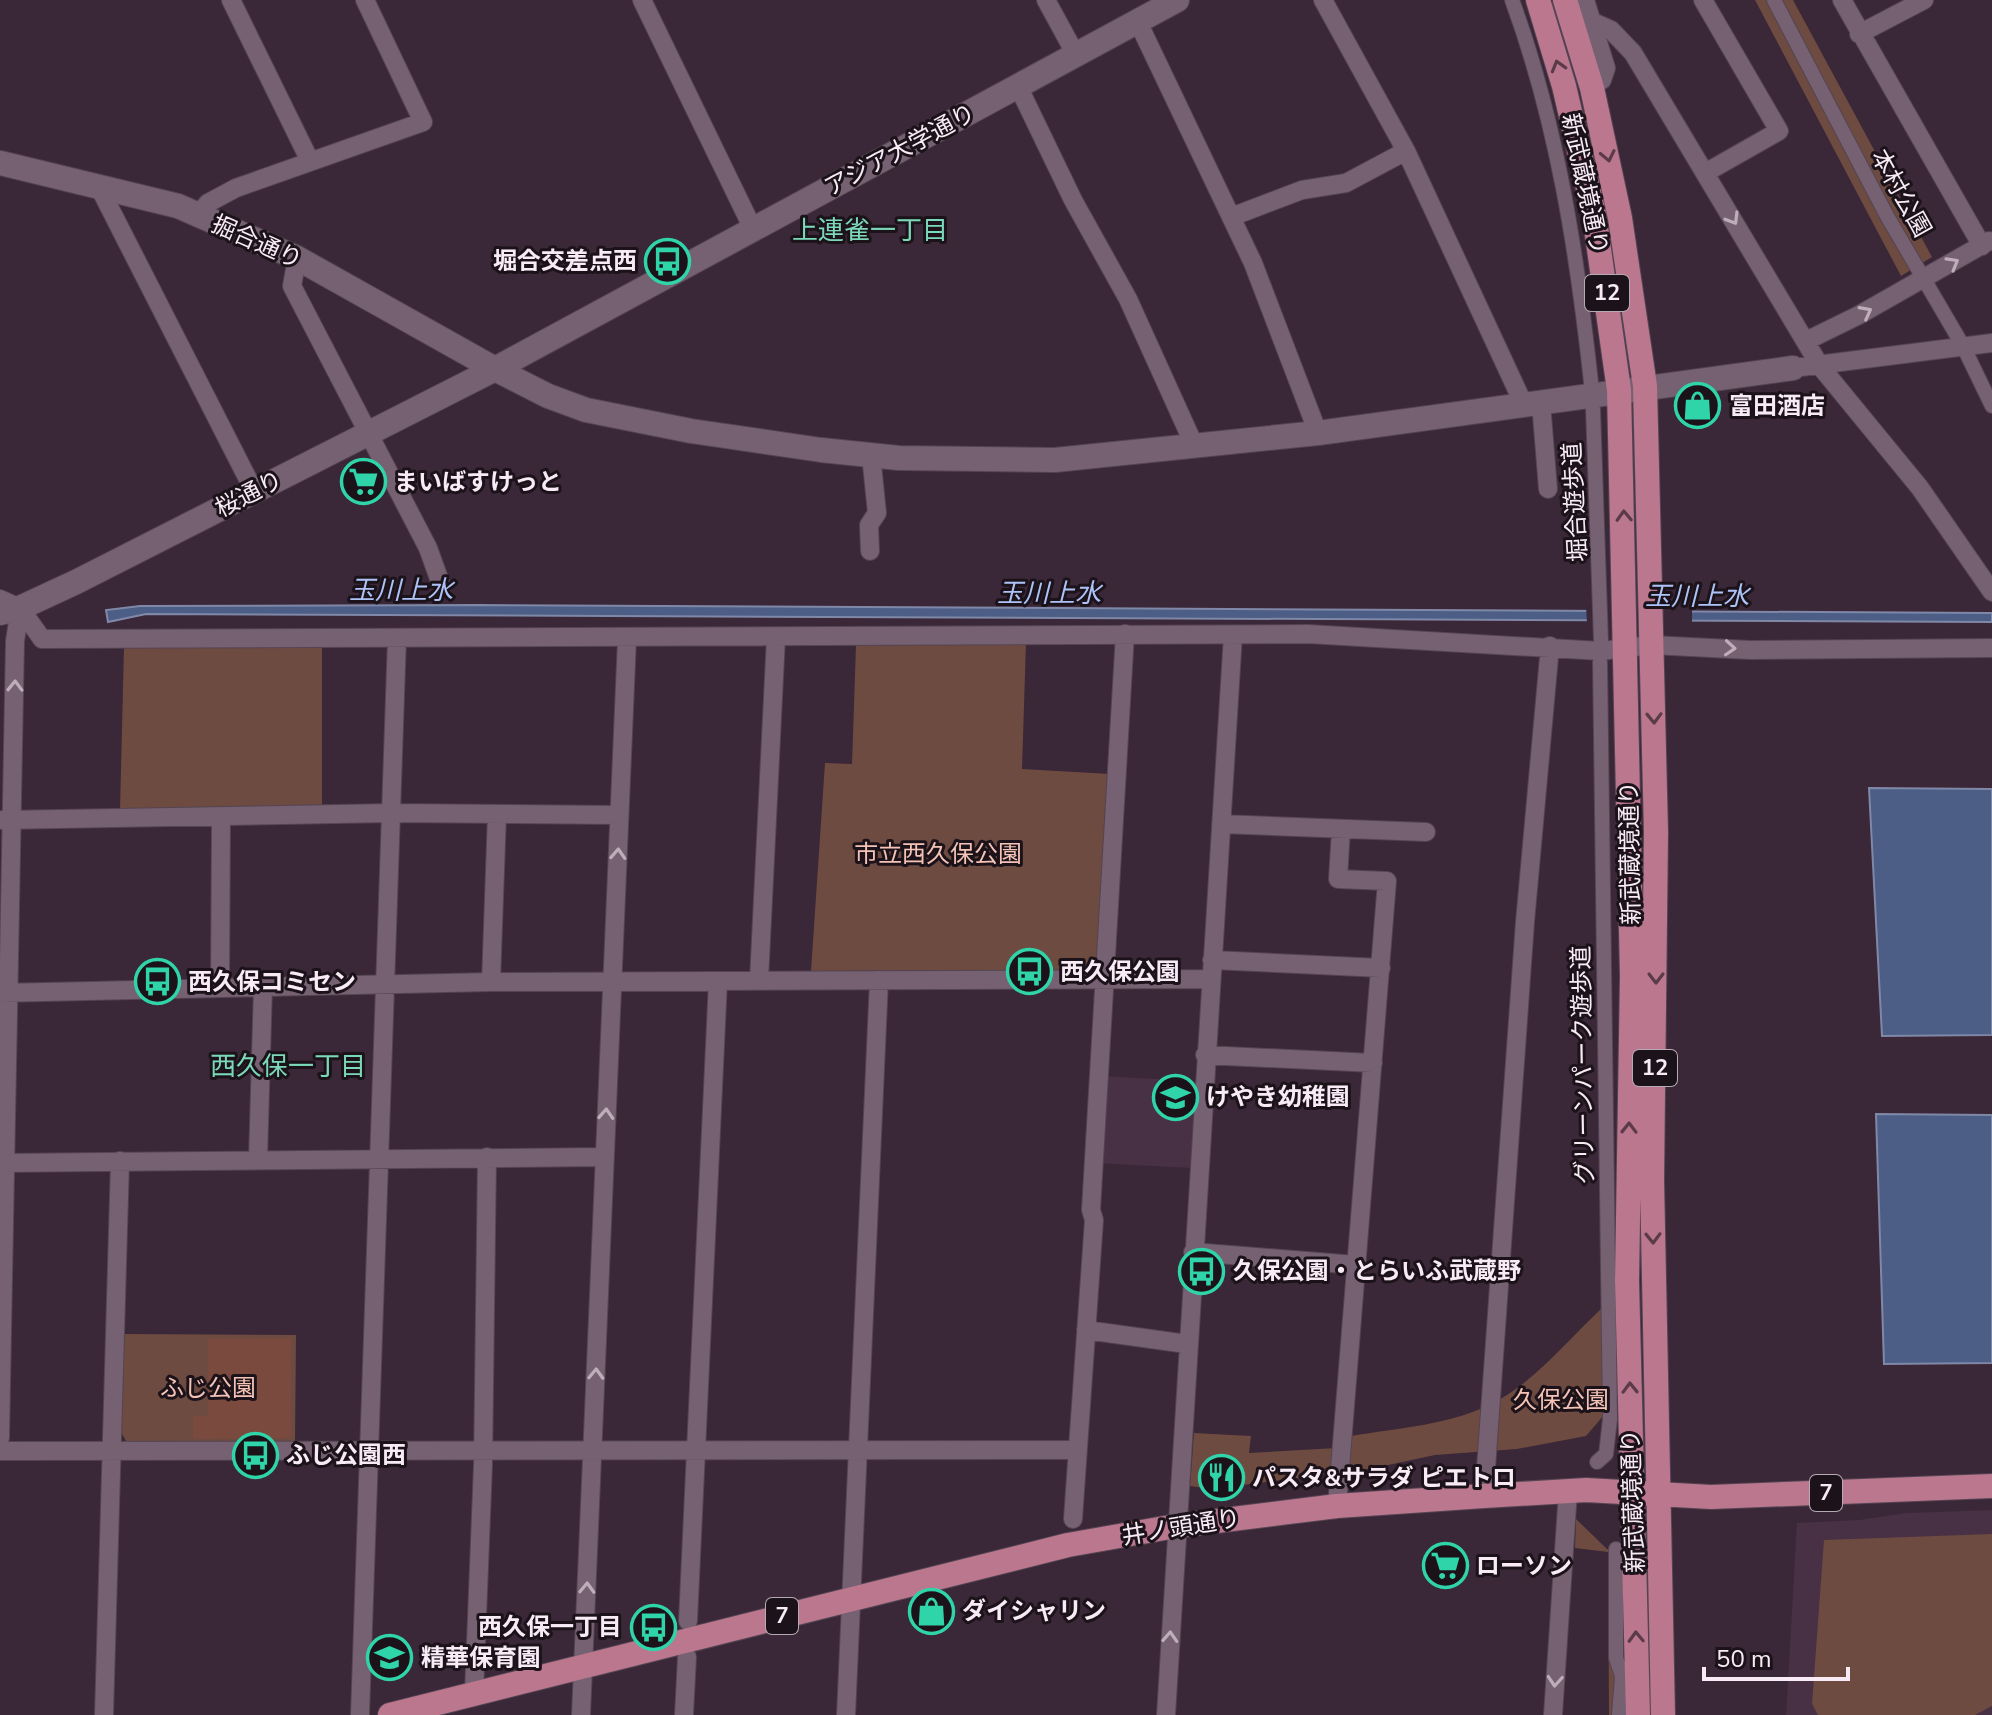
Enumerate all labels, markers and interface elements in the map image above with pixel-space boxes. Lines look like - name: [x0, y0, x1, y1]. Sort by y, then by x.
- one-way arrow: [1551, 60, 1567, 74]
- street label: アジア大学通り: [819, 97, 981, 203]
- street label: 新武蔵境通り: [1554, 110, 1616, 258]
- street label: 本村公園: [1864, 143, 1938, 243]
- one-way arrow: [1599, 149, 1616, 163]
- street label: 掘合通り: [207, 208, 307, 276]
- one-way arrow: [1723, 210, 1739, 225]
- district label: 上連雀一丁目: [792, 213, 948, 248]
- bus stop icon: 堀合交差点西: [644, 237, 692, 285]
- place label: 堀合交差点西: [493, 245, 637, 277]
- one-way arrow: [1944, 257, 1959, 273]
- road number: 12: [1585, 275, 1629, 311]
- one-way arrow: [1857, 306, 1872, 321]
- shop icon: 富田酒店: [1674, 382, 1722, 430]
- place label: 富田酒店: [1729, 390, 1825, 422]
- street label: 堀合遊歩道: [1556, 441, 1594, 563]
- supermarket icon: まいばすけっと: [339, 458, 387, 506]
- street label: 桜通り: [210, 463, 288, 525]
- place label: まいばすけっと: [394, 466, 562, 498]
- one-way arrow: [1615, 509, 1633, 522]
- water label: 玉川上水: [349, 573, 456, 608]
- water label: 玉川上水: [997, 576, 1104, 611]
- water label: 玉川上水: [1645, 579, 1752, 614]
- one-way arrow: [1724, 639, 1737, 656]
- one-way arrow: [6, 679, 23, 692]
- one-way arrow: [1645, 712, 1662, 725]
- street label: 新武蔵境通り: [1613, 781, 1647, 925]
- park label: 市立西久保公園: [854, 838, 1022, 870]
- one-way arrow: [609, 847, 626, 860]
- street label: グリーンパーク遊歩道: [1565, 945, 1601, 1185]
- bus stop icon: 西久保公園: [1005, 948, 1053, 996]
- place label: 西久保公園: [1060, 956, 1180, 988]
- bus stop icon: 西久保コミセン: [133, 958, 181, 1006]
- place label: 西久保コミセン: [188, 966, 356, 998]
- one-way arrow: [1647, 972, 1665, 985]
- district label: 西久保一丁目: [210, 1049, 366, 1084]
- road number: 12: [1633, 1050, 1677, 1086]
- school or university icon: けやき幼稚園: [1151, 1073, 1199, 1121]
- place label: けやき幼稚園: [1206, 1081, 1350, 1113]
- one-way arrow: [598, 1107, 615, 1120]
- one-way arrow: [1620, 1121, 1638, 1134]
- one-way arrow: [1644, 1232, 1662, 1245]
- bus stop icon: 久保公園・とらいふ武蔵野: [1178, 1247, 1226, 1295]
- place label: 久保公園・とらいふ武蔵野: [1233, 1255, 1521, 1287]
- one-way arrow: [587, 1367, 604, 1380]
- park label: ふじ公園: [160, 1372, 256, 1404]
- one-way arrow: [1621, 1381, 1638, 1394]
- park label: 久保公園: [1513, 1384, 1609, 1416]
- street label: 新武蔵境通り: [1614, 1428, 1652, 1574]
- bus stop icon: ふじ公園西: [231, 1431, 279, 1479]
- place label: ふじ公園西: [286, 1439, 406, 1471]
- restaurant icon: パスタ&サラダ ピエトロ: [1197, 1454, 1245, 1502]
- place label: パスタ&サラダ ピエトロ: [1252, 1462, 1516, 1494]
- road number: 7: [1810, 1475, 1842, 1511]
- street label: 井ノ頭通り: [1119, 1502, 1243, 1552]
- supermarket icon: ローソン: [1421, 1542, 1469, 1590]
- place label: ローソン: [1476, 1550, 1572, 1582]
- one-way arrow: [578, 1581, 595, 1594]
- shop icon: ダイシャリン: [907, 1587, 955, 1635]
- place label: ダイシャリン: [962, 1595, 1106, 1627]
- road number: 7: [766, 1598, 798, 1634]
- bus stop icon: 西久保一丁目: [629, 1603, 677, 1651]
- place label: 西久保一丁目: [478, 1611, 622, 1643]
- one-way arrow: [1161, 1630, 1178, 1643]
- one-way arrow: [1628, 1630, 1645, 1643]
- scale bar: [1704, 1631, 1848, 1681]
- school or university icon: 精華保育園: [366, 1634, 414, 1682]
- place label: 精華保育園: [421, 1642, 541, 1674]
- text: 50 m: [1716, 1643, 1772, 1675]
- one-way arrow: [1547, 1675, 1564, 1688]

